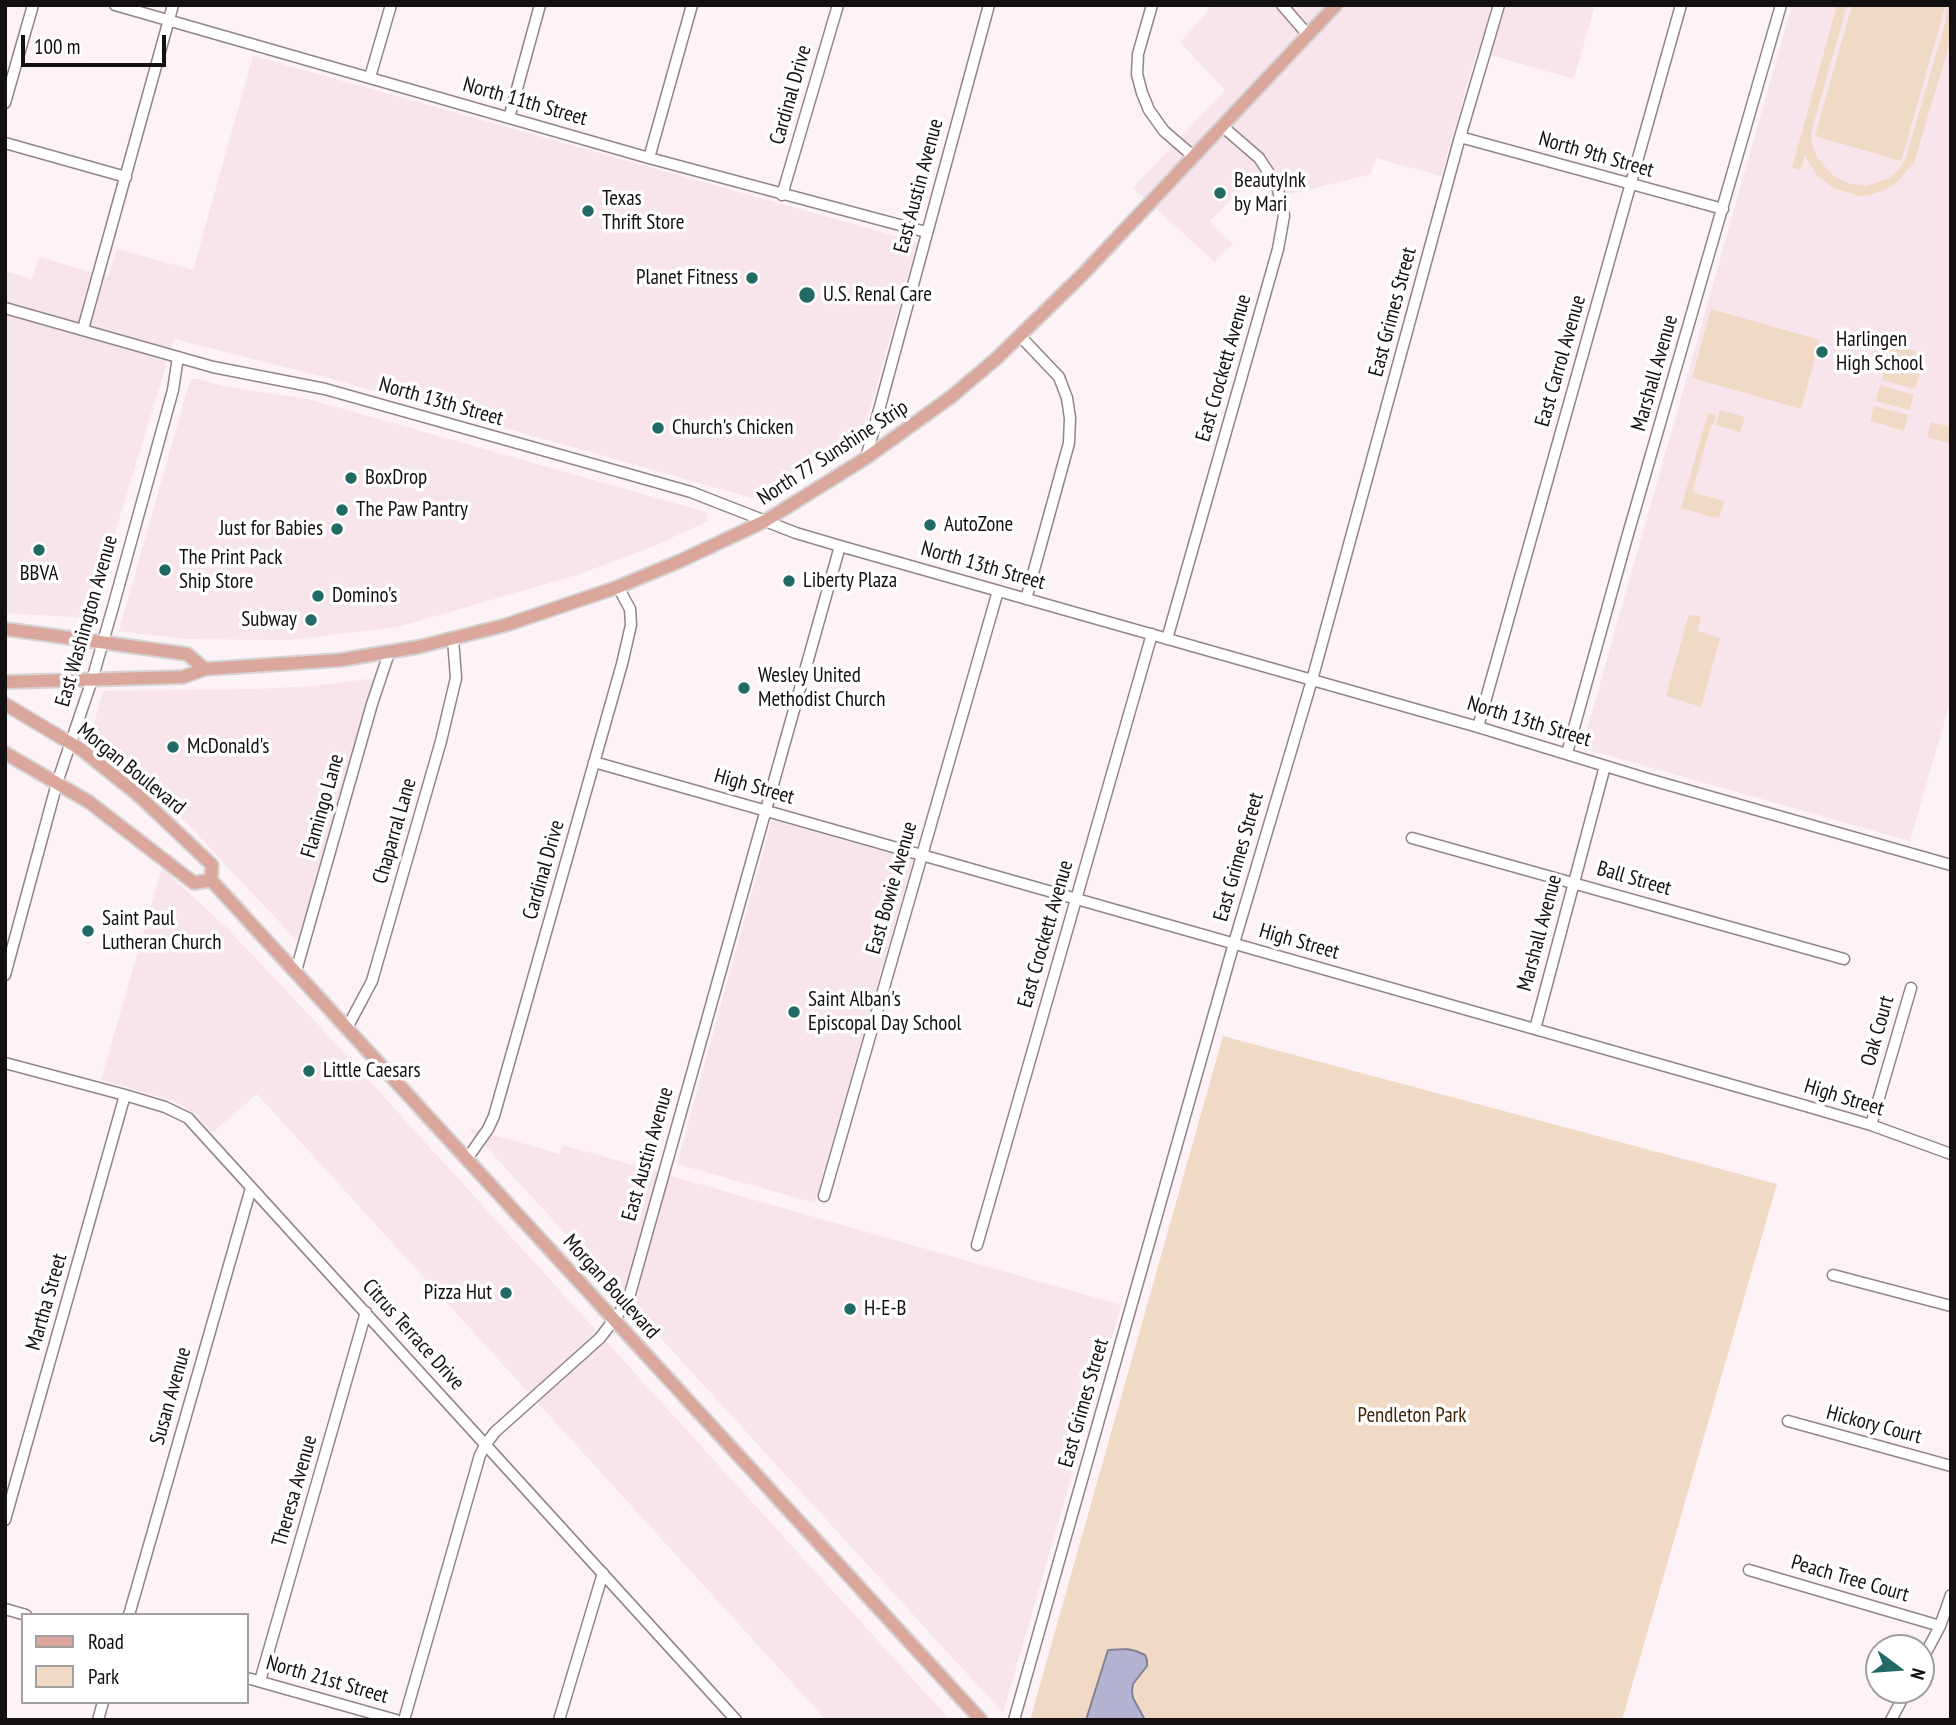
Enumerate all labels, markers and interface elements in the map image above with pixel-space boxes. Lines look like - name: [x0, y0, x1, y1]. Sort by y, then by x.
- scale bar: [24, 21, 170, 65]
- text: 100 m: [34, 33, 80, 60]
- street label: Cardinal Drive: [765, 42, 817, 148]
- street label: North 11th Street: [460, 72, 590, 132]
- street label: East Austin Avenue: [889, 116, 949, 256]
- street label: North 9th Street: [1536, 127, 1656, 183]
- place label: BeautyInk by Mari: [1234, 168, 1306, 218]
- marker: BeautyInk by Mari: [1212, 185, 1228, 201]
- place label: Texas Thrift Store: [602, 186, 684, 236]
- marker: Texas Thrift Store: [580, 203, 596, 219]
- street label: East Grimes Street: [1364, 245, 1422, 379]
- place label: Planet Fitness: [636, 265, 738, 291]
- marker: Planet Fitness: [744, 270, 760, 286]
- place label: U.S. Renal Care: [823, 282, 932, 308]
- marker: U.S. Renal Care: [797, 285, 817, 305]
- street label: East Crockett Avenue: [1191, 291, 1257, 445]
- street label: East Carrol Avenue: [1530, 292, 1592, 430]
- street label: Marshall Avenue: [1626, 312, 1684, 434]
- place label: Harlingen High School: [1836, 327, 1923, 377]
- marker: Harlingen High School: [1814, 344, 1830, 360]
- street label: North 13th Street: [376, 372, 506, 432]
- street label: North 77 Sunshine Strip: [753, 395, 913, 511]
- place label: Church's Chicken: [672, 415, 793, 441]
- marker: Church's Chicken: [650, 420, 666, 436]
- place label: BoxDrop: [365, 465, 427, 491]
- marker: BoxDrop: [343, 470, 359, 486]
- place label: The Paw Pantry: [356, 497, 468, 523]
- marker: The Paw Pantry: [334, 502, 350, 518]
- place label: AutoZone: [944, 512, 1013, 538]
- place label: Just for Babies: [219, 516, 323, 542]
- marker: AutoZone: [922, 517, 938, 533]
- marker: Just for Babies: [329, 521, 345, 537]
- street label: East Washington Avenue: [50, 532, 124, 710]
- street label: North 13th Street: [918, 536, 1048, 596]
- marker: BBVA: [31, 542, 47, 558]
- place label: The Print Pack Ship Store: [179, 545, 282, 595]
- place label: BBVA: [20, 561, 58, 587]
- marker: The Print Pack Ship Store: [157, 562, 173, 578]
- place label: Liberty Plaza: [803, 568, 897, 594]
- marker: Liberty Plaza: [781, 573, 797, 589]
- place label: Domino's: [332, 583, 397, 609]
- marker: Domino's: [310, 588, 326, 604]
- place label: Subway: [241, 607, 297, 633]
- marker: Subway: [303, 612, 319, 628]
- place label: Wesley United Methodist Church: [758, 663, 886, 713]
- marker: Wesley United Methodist Church: [736, 680, 752, 696]
- street label: North 13th Street: [1464, 691, 1594, 753]
- street label: Morgan Boulevard: [72, 718, 190, 820]
- place label: McDonald's: [187, 734, 269, 760]
- marker: McDonald's: [165, 739, 181, 755]
- street label: Flamingo Lane: [296, 751, 350, 861]
- street label: High Street: [711, 764, 797, 810]
- street label: Chaparral Lane: [368, 775, 422, 887]
- street label: East Grimes Street: [1209, 790, 1269, 924]
- street label: Cardinal Drive: [518, 817, 570, 923]
- street label: East Bowie Avenue: [861, 819, 923, 957]
- street label: Ball Street: [1594, 856, 1674, 902]
- street label: East Crockett Avenue: [1013, 857, 1079, 1011]
- street label: Marshall Avenue: [1512, 872, 1568, 994]
- place label: Saint Paul Lutheran Church: [102, 906, 221, 956]
- street label: High Street: [1256, 919, 1342, 965]
- marker: Saint Paul Lutheran Church: [80, 923, 96, 939]
- place label: Saint Alban's Episcopal Day School: [808, 987, 961, 1037]
- street label: Oak Court: [1856, 993, 1900, 1069]
- marker: Saint Alban's Episcopal Day School: [786, 1004, 802, 1020]
- place label: Little Caesars: [323, 1058, 421, 1084]
- marker: Little Caesars: [301, 1063, 317, 1079]
- street label: High Street: [1801, 1074, 1887, 1122]
- street label: East Austin Avenue: [617, 1084, 679, 1224]
- street label: Morgan Boulevard: [557, 1230, 665, 1344]
- street label: Martha Street: [21, 1251, 73, 1353]
- street label: Citrus Terrace Drive: [357, 1274, 469, 1396]
- place label: Pizza Hut: [424, 1280, 492, 1306]
- marker: Pizza Hut: [498, 1285, 514, 1301]
- place label: H-E-B: [864, 1296, 906, 1322]
- marker: H-E-B: [842, 1301, 858, 1317]
- street label: East Grimes Street: [1054, 1336, 1114, 1470]
- street label: Susan Avenue: [145, 1344, 197, 1448]
- street label: Hickory Court: [1824, 1400, 1924, 1450]
- park label: Pendleton Park: [1358, 1403, 1466, 1429]
- street label: Theresa Avenue: [267, 1432, 323, 1550]
- street label: Peach Tree Court: [1788, 1550, 1912, 1608]
- legend: [21, 1613, 248, 1704]
- text: Road: [88, 1628, 124, 1655]
- north arrow: [1865, 1634, 1935, 1704]
- street label: North 21st Street: [263, 1651, 391, 1709]
- text: Park: [88, 1663, 119, 1690]
- text: N: [1905, 1666, 1931, 1682]

